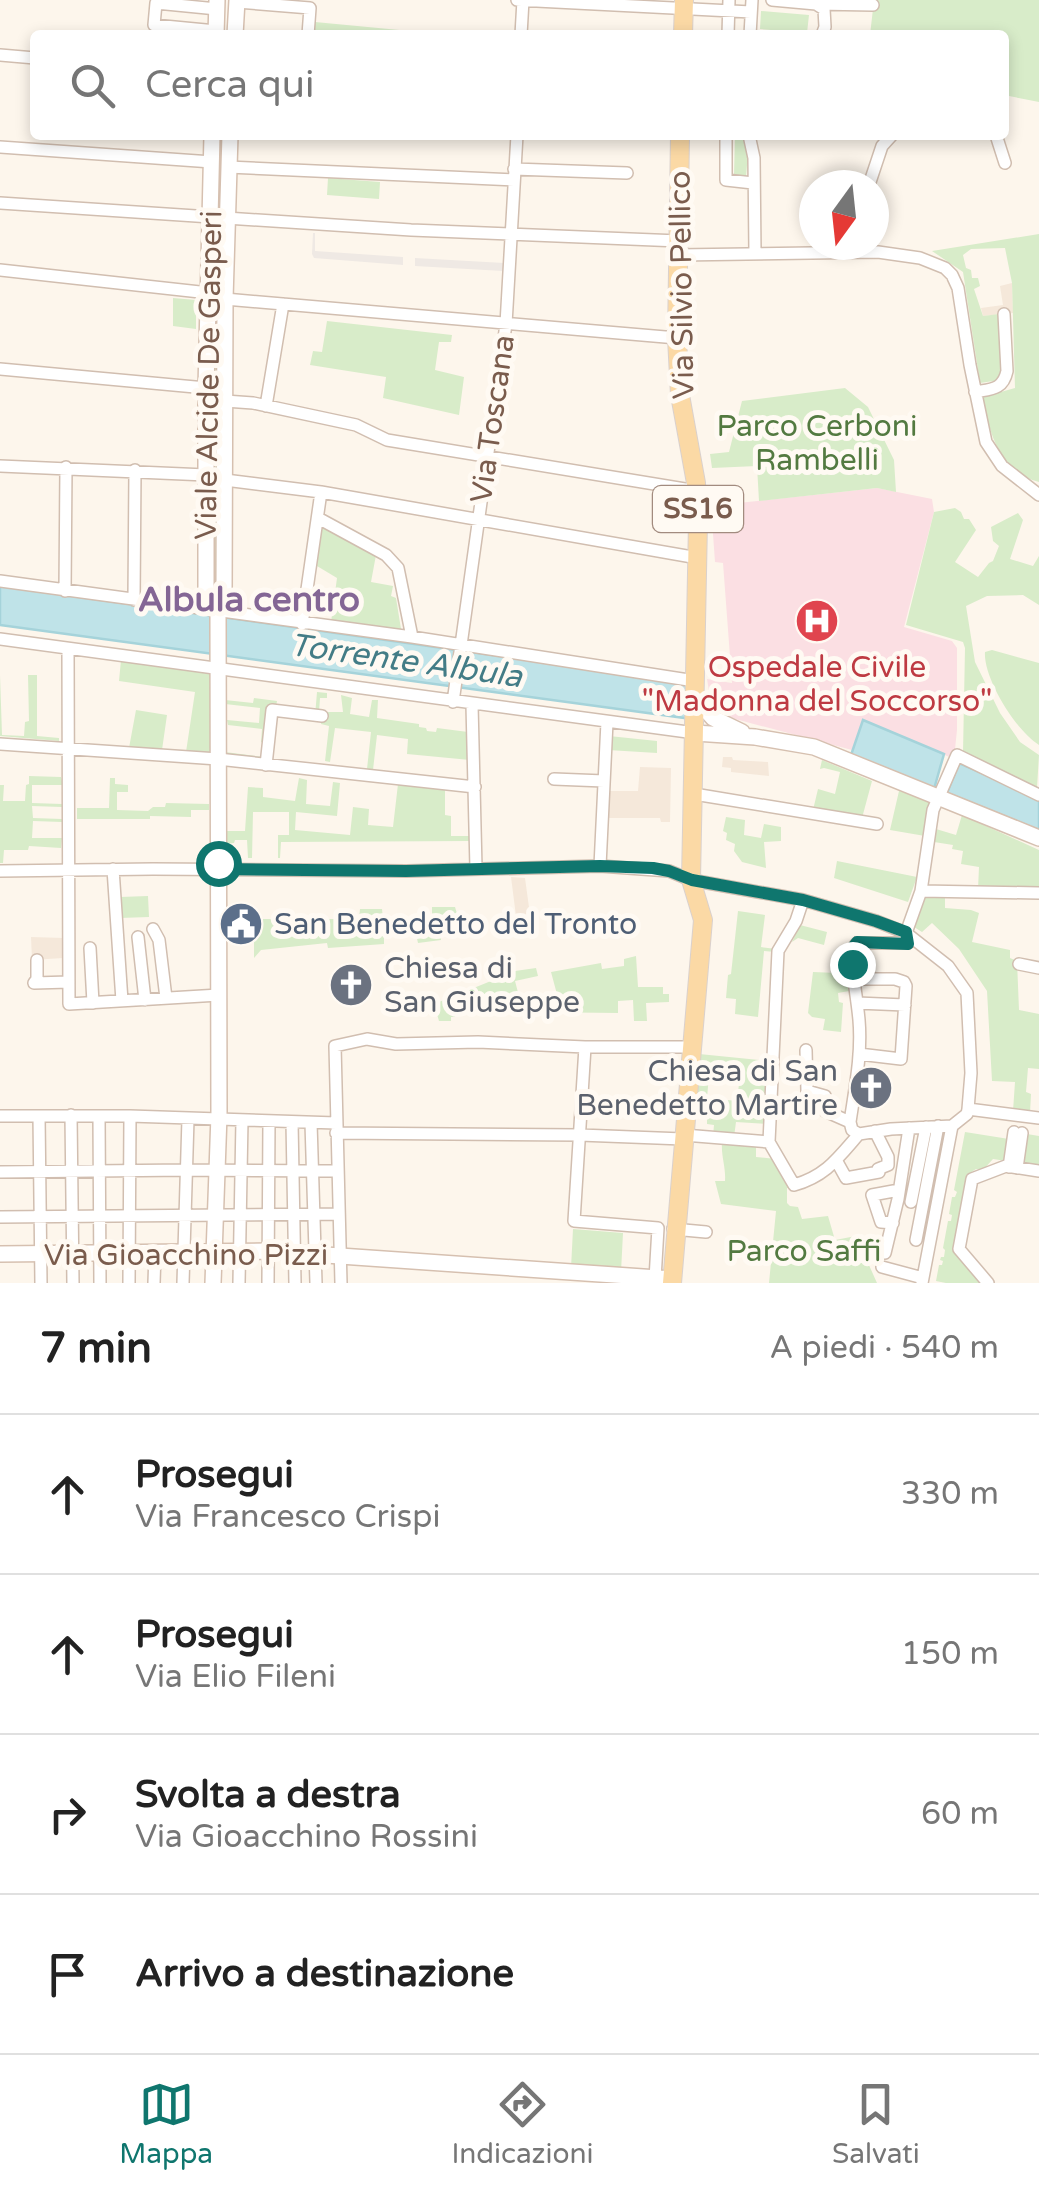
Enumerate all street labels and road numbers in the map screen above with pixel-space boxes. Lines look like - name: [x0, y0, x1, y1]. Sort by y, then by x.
- street label: Via Silvio Pellico: [662, 170, 702, 400]
- street label: Viale Alcide De Gasperi: [188, 210, 230, 540]
- street label: Via Toscana: [463, 332, 523, 506]
- road number: SS16: [653, 486, 743, 532]
- street label: Via Gioacchino Pizzi: [44, 1237, 328, 1274]

